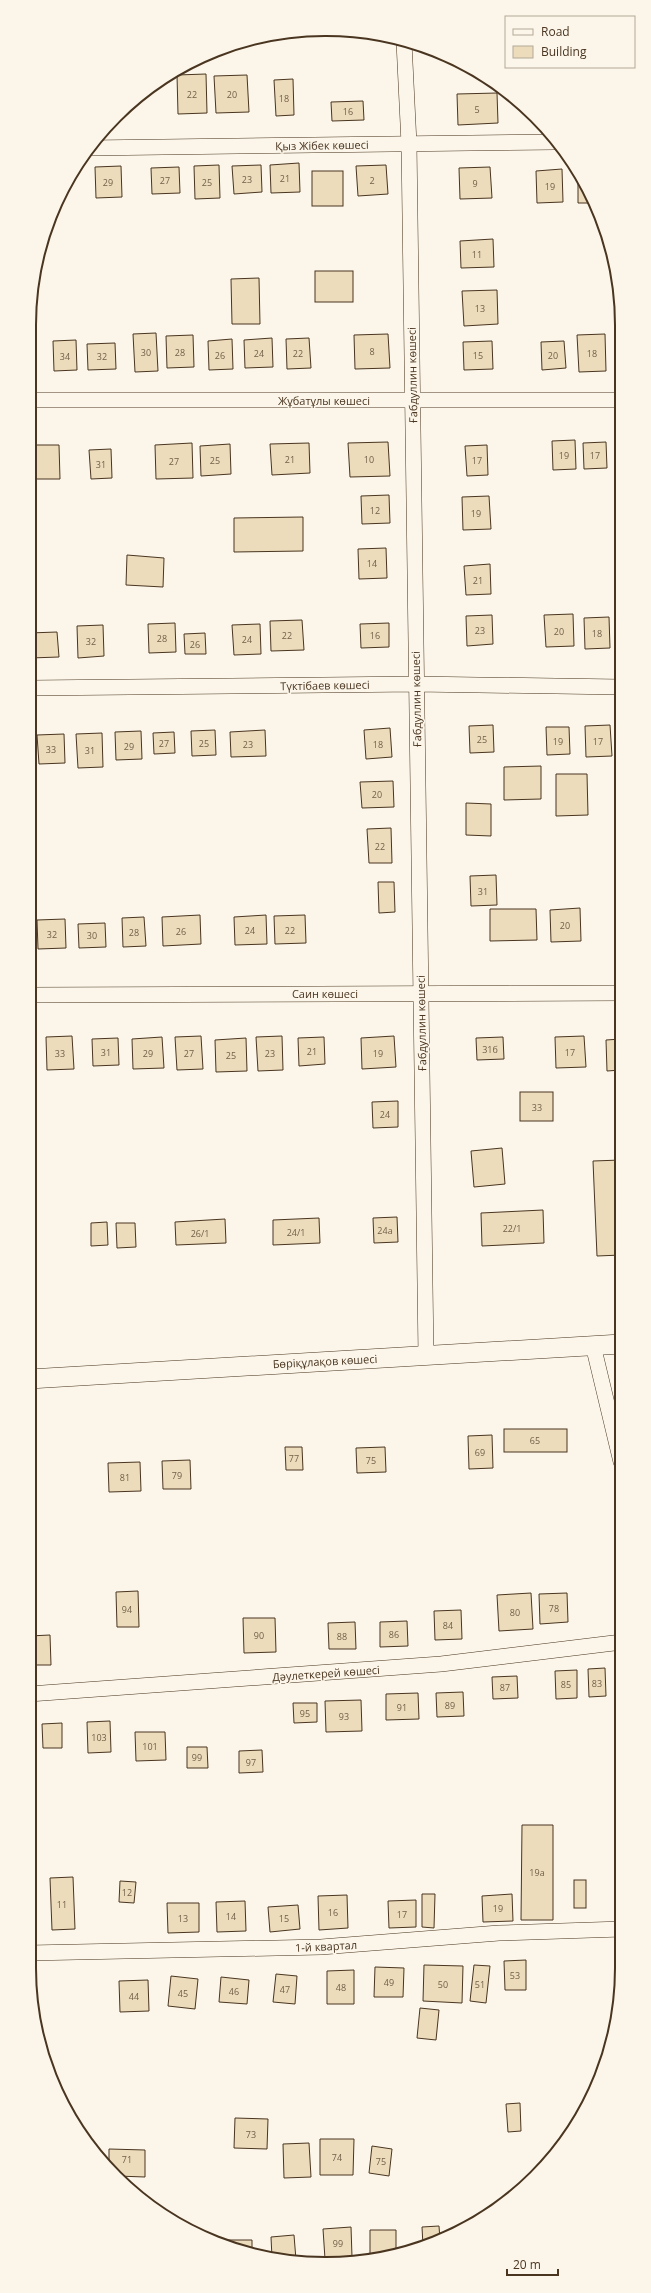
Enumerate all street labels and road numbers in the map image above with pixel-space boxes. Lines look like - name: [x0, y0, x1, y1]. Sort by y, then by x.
- street label: Қыз Жібек көшесі: [275, 137, 369, 153]
- street label: Ғабдуллин көшесі: [404, 327, 420, 423]
- street label: Жұбатұлы көшесі: [278, 393, 370, 408]
- street label: Ғабдуллин көшесі: [408, 651, 424, 747]
- street label: Түктібаев көшесі: [280, 677, 370, 693]
- street label: Ғабдуллин көшесі: [413, 975, 429, 1071]
- street label: Саин көшесі: [292, 986, 358, 1001]
- street label: Бөріқұлақов көшесі: [272, 1351, 378, 1371]
- street label: Дәулеткерей көшесі: [272, 1662, 380, 1684]
- street label: 1-й квартал: [295, 1937, 357, 1955]

